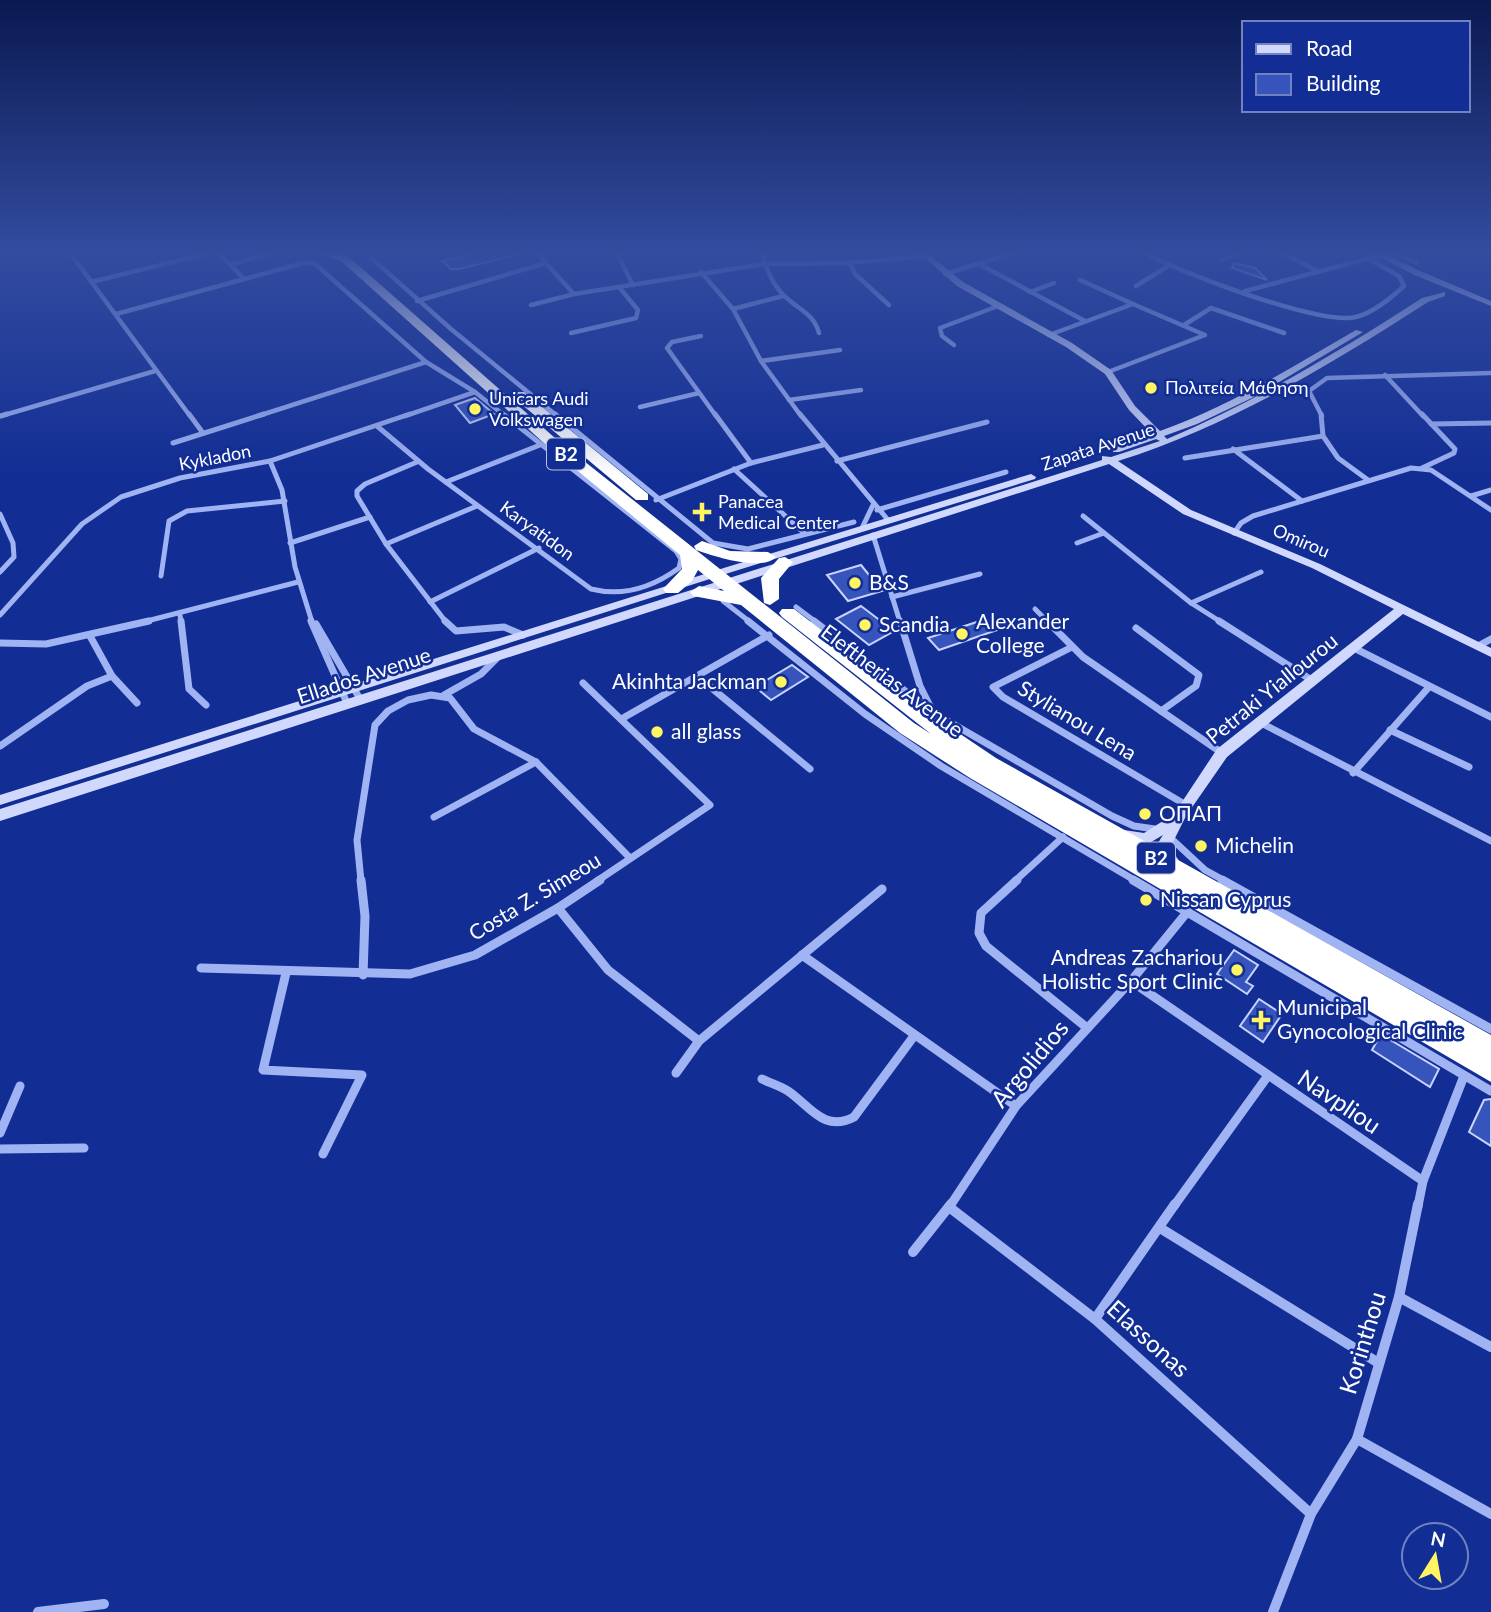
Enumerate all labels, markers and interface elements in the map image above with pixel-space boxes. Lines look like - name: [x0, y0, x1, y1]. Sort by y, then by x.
- legend: [1242, 21, 1470, 112]
- text: Road: [1306, 35, 1353, 60]
- text: Building: [1306, 70, 1381, 95]
- place label: Πολιτεία Μάθηση: [1165, 376, 1308, 398]
- marker: Πολιτεία Μάθηση: [1143, 380, 1159, 396]
- place label: Unicars Audi Volkswagen: [489, 387, 589, 430]
- marker: Unicars Audi Volkswagen: [467, 401, 483, 417]
- street label: Zapata Avenue: [1038, 417, 1157, 475]
- road number: B2: [547, 438, 585, 470]
- street label: Kykladon: [177, 439, 253, 475]
- place label: Panacea Medical Center: [718, 490, 839, 533]
- street label: Karyatidon: [496, 496, 579, 565]
- marker: Panacea Medical Center: [692, 502, 712, 522]
- street label: Omirou: [1270, 518, 1333, 562]
- place label: B&S: [869, 569, 909, 594]
- marker: B&S: [847, 575, 863, 591]
- place label: Alexander College: [976, 608, 1070, 657]
- place label: Scandia: [879, 611, 950, 636]
- marker: Scandia: [857, 617, 873, 633]
- street label: Eleftherias Avenue: [817, 618, 969, 741]
- marker: Alexander College: [954, 626, 970, 642]
- street label: Petraki Yiallourou: [1200, 627, 1342, 748]
- street label: Ellados Avenue: [293, 641, 434, 708]
- place label: Αkinhta Jackman: [612, 668, 767, 693]
- marker: Αkinhta Jackman: [773, 674, 789, 690]
- street label: Stylianou Lena: [1014, 675, 1142, 765]
- place label: all glass: [671, 718, 741, 743]
- marker: all glass: [649, 724, 665, 740]
- place label: ΟΠΑΠ: [1159, 800, 1222, 825]
- marker: ΟΠΑΠ: [1137, 806, 1153, 822]
- place label: Michelin: [1215, 832, 1294, 857]
- marker: Michelin: [1193, 838, 1209, 854]
- road number: B2: [1137, 842, 1175, 874]
- street label: Costa Z. Simeou: [464, 847, 605, 945]
- place label: Nissan Cyprus: [1160, 886, 1291, 911]
- marker: Nissan Cyprus: [1138, 892, 1154, 908]
- place label: Andreas Zachariou Holistic Sport Clinic: [1042, 944, 1223, 993]
- marker: Andreas Zachariou Holistic Sport Clinic: [1229, 962, 1245, 978]
- place label: Municipal Gynocological Clinic: [1277, 994, 1463, 1043]
- marker: Municipal Gynocological Clinic: [1251, 1010, 1271, 1030]
- street label: Argolidios: [984, 1013, 1074, 1113]
- street label: Navpliou: [1293, 1062, 1387, 1139]
- street label: Korinthou: [1332, 1288, 1391, 1397]
- street label: Elassonas: [1102, 1293, 1196, 1383]
- north arrow: [1400, 1521, 1470, 1591]
- text: N: [1429, 1526, 1448, 1552]

